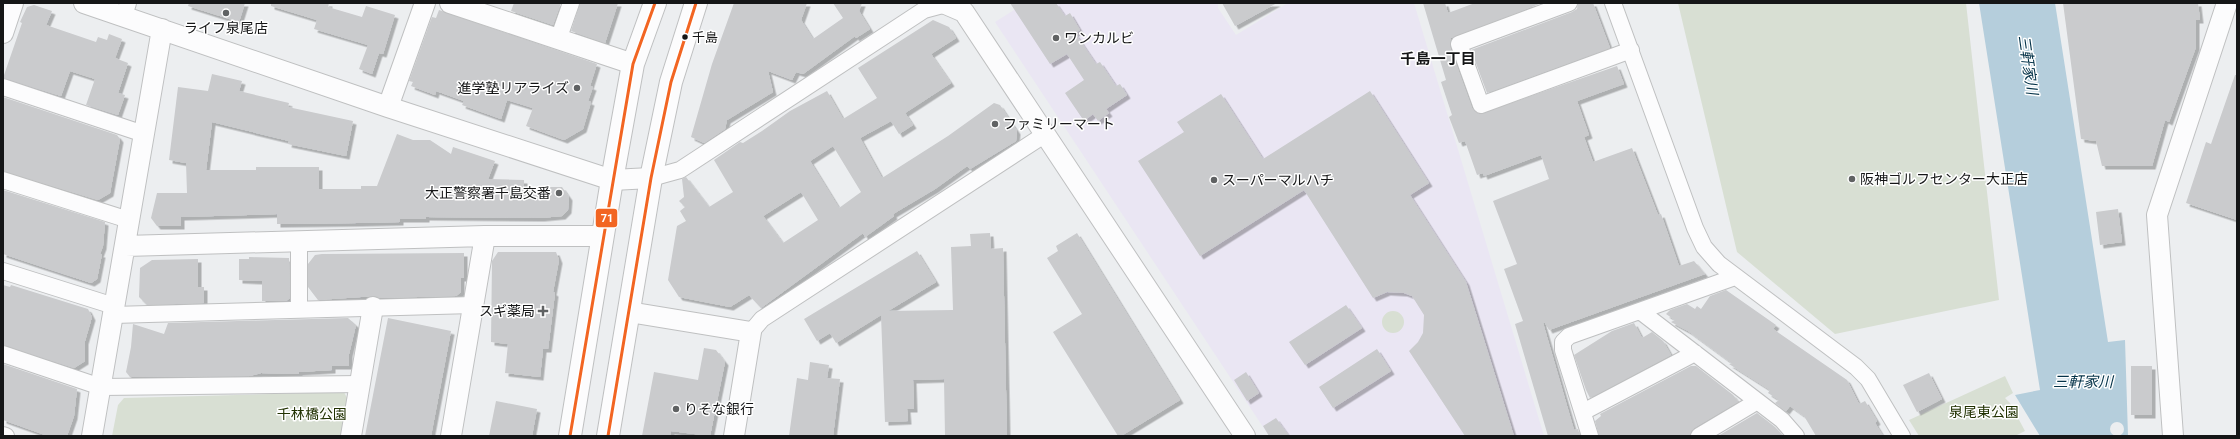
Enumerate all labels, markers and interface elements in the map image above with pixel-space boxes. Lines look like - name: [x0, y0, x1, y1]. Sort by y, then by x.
- marker: ライフ泉尾店: [221, 8, 231, 18]
- place label: ライフ泉尾店: [184, 20, 268, 36]
- place label: 千島: [692, 30, 718, 45]
- place label: ワンカルビ: [1064, 30, 1134, 46]
- marker: 千島: [680, 32, 690, 42]
- marker: ワンカルビ: [1051, 33, 1061, 43]
- water label: 三軒家川: [2015, 34, 2041, 98]
- district label: 千島一丁目: [1400, 50, 1476, 68]
- place label: 進学塾リアライズ: [457, 80, 569, 96]
- marker: 進学塾リアライズ: [572, 83, 582, 93]
- place label: ファミリーマート: [1003, 116, 1115, 132]
- marker: ファミリーマート: [990, 119, 1000, 129]
- place label: 阪神ゴルフセンター大正店: [1860, 171, 2028, 187]
- place label: スーパーマルハチ: [1222, 172, 1334, 188]
- marker: 阪神ゴルフセンター大正店: [1847, 174, 1857, 184]
- marker: スーパーマルハチ: [1209, 175, 1219, 185]
- place label: 大正警察署千島交番: [425, 185, 551, 201]
- marker: 大正警察署千島交番: [554, 188, 564, 198]
- line badge: 71: [595, 208, 618, 228]
- text: 71: [601, 212, 613, 225]
- place label: スギ薬局: [479, 303, 535, 319]
- marker: スギ薬局: [538, 306, 548, 316]
- water label: 三軒家川: [2053, 373, 2115, 391]
- place label: りそな銀行: [684, 401, 754, 417]
- marker: りそな銀行: [671, 404, 681, 414]
- park label: 泉尾東公園: [1949, 404, 2019, 420]
- park label: 千林橋公園: [277, 406, 347, 422]

